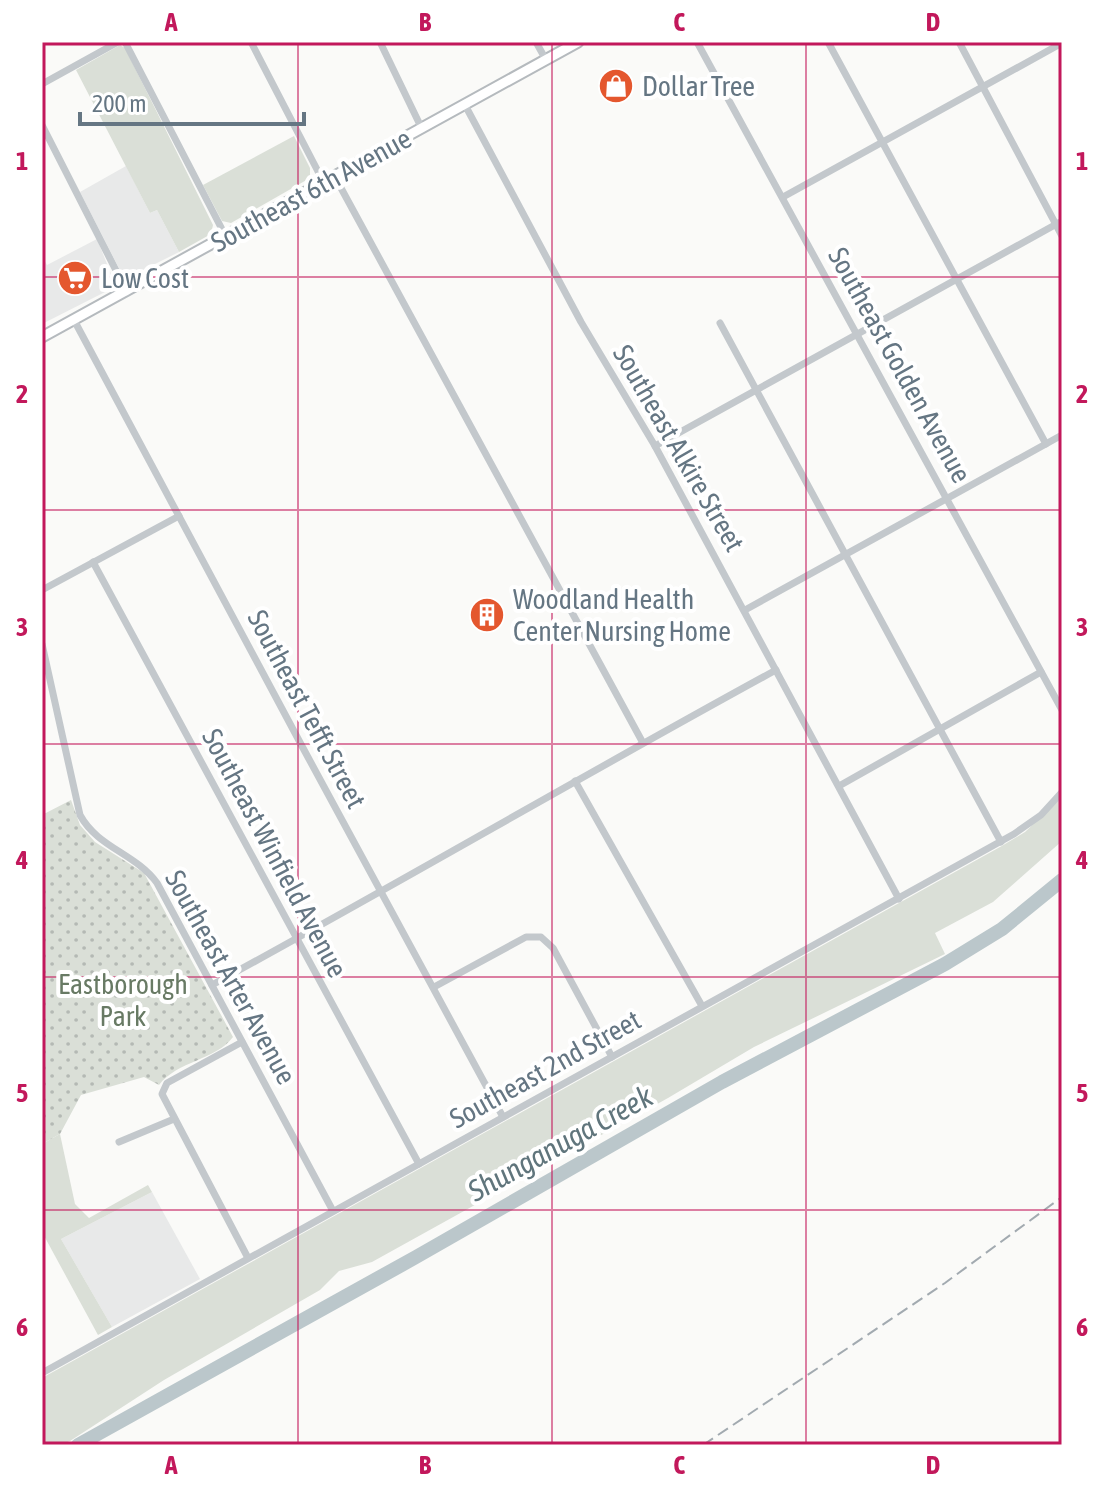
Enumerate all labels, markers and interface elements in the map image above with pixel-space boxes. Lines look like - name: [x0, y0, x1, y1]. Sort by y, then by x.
- text: A: [164, 7, 178, 37]
- text: B: [419, 7, 432, 37]
- text: C: [673, 7, 685, 37]
- text: D: [926, 7, 940, 37]
- shop icon: Dollar Tree: [597, 67, 635, 105]
- place label: Dollar Tree: [642, 70, 755, 102]
- scale bar: [80, 76, 304, 126]
- text: 200 m: [92, 90, 146, 117]
- street label: Southeast 6th Avenue: [205, 122, 417, 258]
- text: 1: [16, 146, 28, 176]
- text: 1: [1076, 146, 1088, 176]
- street label: Southeast Golden Avenue: [822, 242, 978, 488]
- supermarket icon: Low Cost: [56, 259, 94, 297]
- place label: Low Cost: [101, 262, 189, 294]
- street label: Southeast Alkire Street: [607, 339, 751, 557]
- text: 2: [16, 379, 28, 409]
- text: 2: [1076, 379, 1088, 409]
- place label: Woodland Health Center Nursing Home: [513, 583, 731, 647]
- building icon: Woodland Health Center Nursing Home: [468, 596, 506, 634]
- street label: Southeast Tefft Street: [241, 605, 373, 813]
- text: 3: [16, 612, 28, 642]
- text: 3: [1076, 612, 1088, 642]
- street label: Southeast Winfield Avenue: [196, 723, 354, 983]
- text: 4: [15, 845, 28, 875]
- text: 4: [1075, 845, 1088, 875]
- street label: Southeast Arter Avenue: [159, 865, 303, 1089]
- park label: Eastborough Park: [58, 968, 188, 1032]
- street label: Southeast 2nd Street: [444, 1003, 646, 1135]
- text: 5: [16, 1078, 28, 1108]
- water label: Shunganuga Creek: [461, 1078, 659, 1208]
- text: 5: [1076, 1078, 1088, 1108]
- text: 6: [16, 1312, 28, 1342]
- text: 6: [1076, 1312, 1088, 1342]
- text: A: [164, 1450, 178, 1480]
- text: B: [419, 1450, 432, 1480]
- text: C: [673, 1450, 685, 1480]
- text: D: [926, 1450, 940, 1480]

